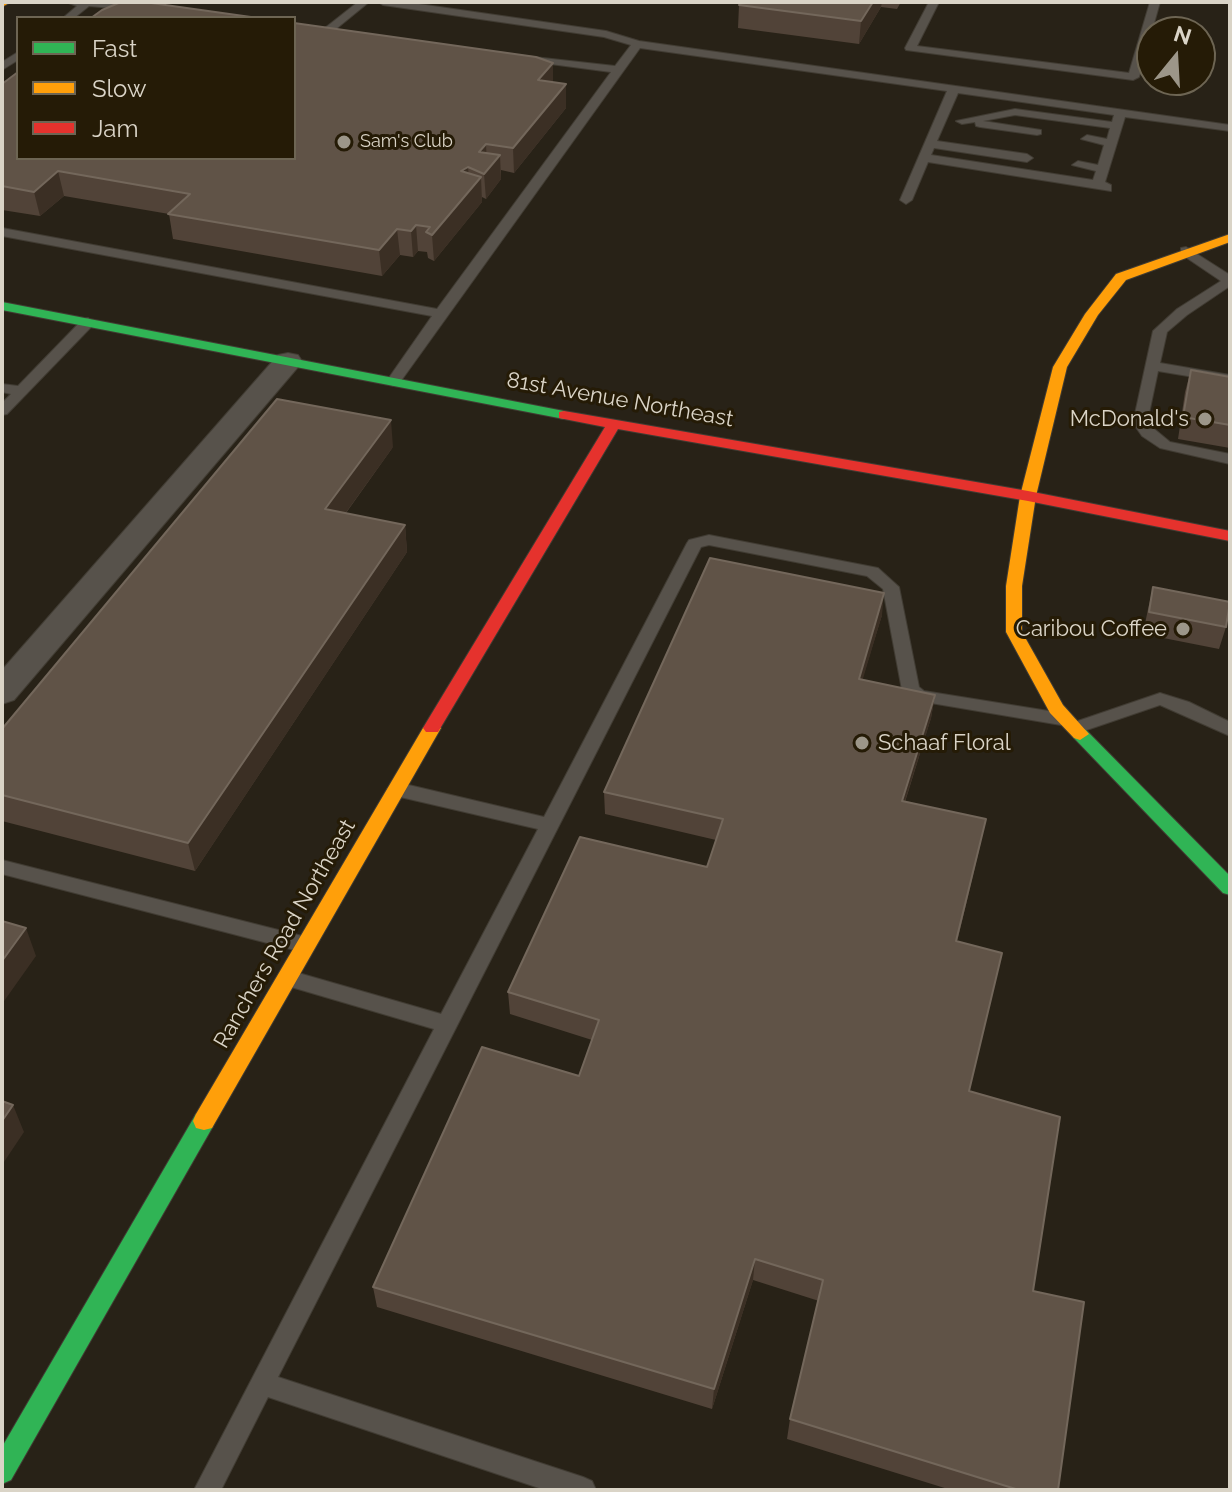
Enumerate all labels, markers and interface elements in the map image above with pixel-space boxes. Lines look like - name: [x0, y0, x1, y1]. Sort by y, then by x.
- legend: [16, 16, 296, 160]
- north arrow: [1136, 16, 1216, 96]
- text: N: [1171, 20, 1195, 50]
- text: Fast: [92, 34, 137, 63]
- text: Slow: [92, 74, 146, 103]
- text: Jam: [92, 114, 138, 143]
- place label: Sam's Club: [360, 131, 453, 153]
- marker: Sam's Club: [335, 133, 353, 151]
- street label: 81st Avenue Northeast: [505, 367, 735, 433]
- place label: McDonald's: [1070, 406, 1189, 432]
- marker: McDonald's: [1196, 410, 1214, 428]
- place label: Caribou Coffee: [1016, 616, 1167, 642]
- marker: Caribou Coffee: [1174, 620, 1192, 638]
- place label: Schaaf Floral: [878, 730, 1011, 756]
- marker: Schaaf Floral: [853, 734, 871, 752]
- street label: Ranchers Road Northeast: [209, 815, 361, 1053]

